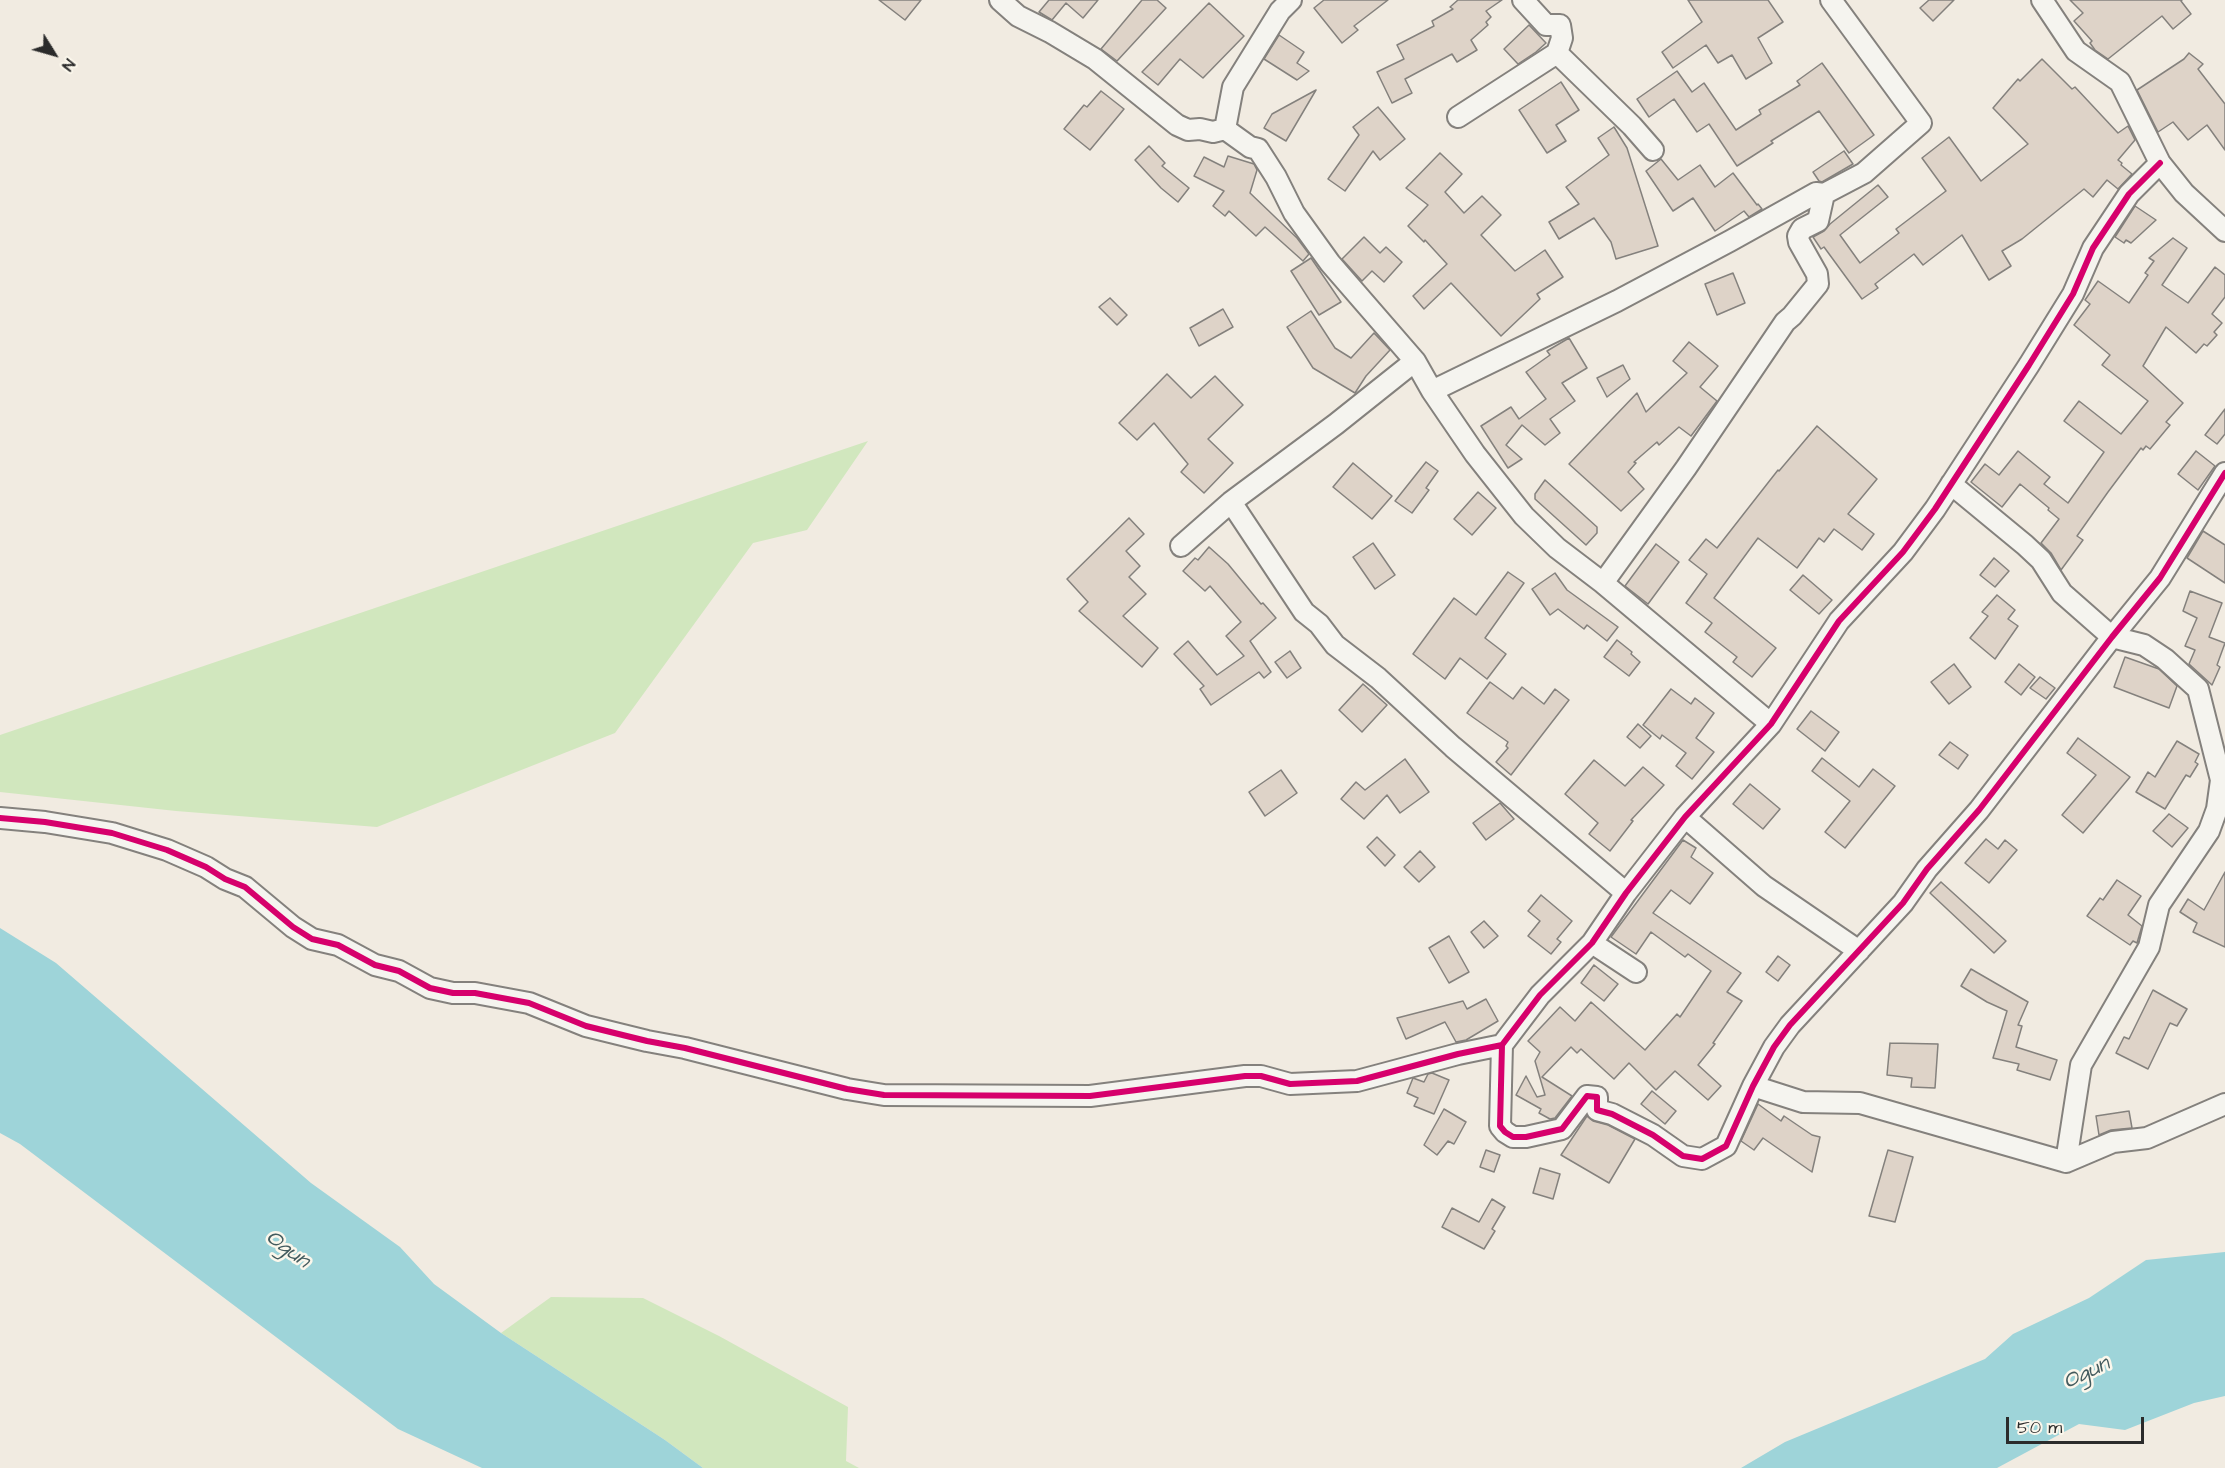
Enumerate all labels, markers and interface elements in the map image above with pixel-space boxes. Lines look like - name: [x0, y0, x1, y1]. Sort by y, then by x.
- north arrow: [24, 24, 84, 84]
- text: N: [57, 54, 80, 75]
- water label: Ogun: [260, 1225, 314, 1275]
- water label: Ogun: [2060, 1352, 2114, 1396]
- scale bar: [2009, 1405, 2147, 1443]
- text: 50 m: [2017, 1415, 2062, 1440]

